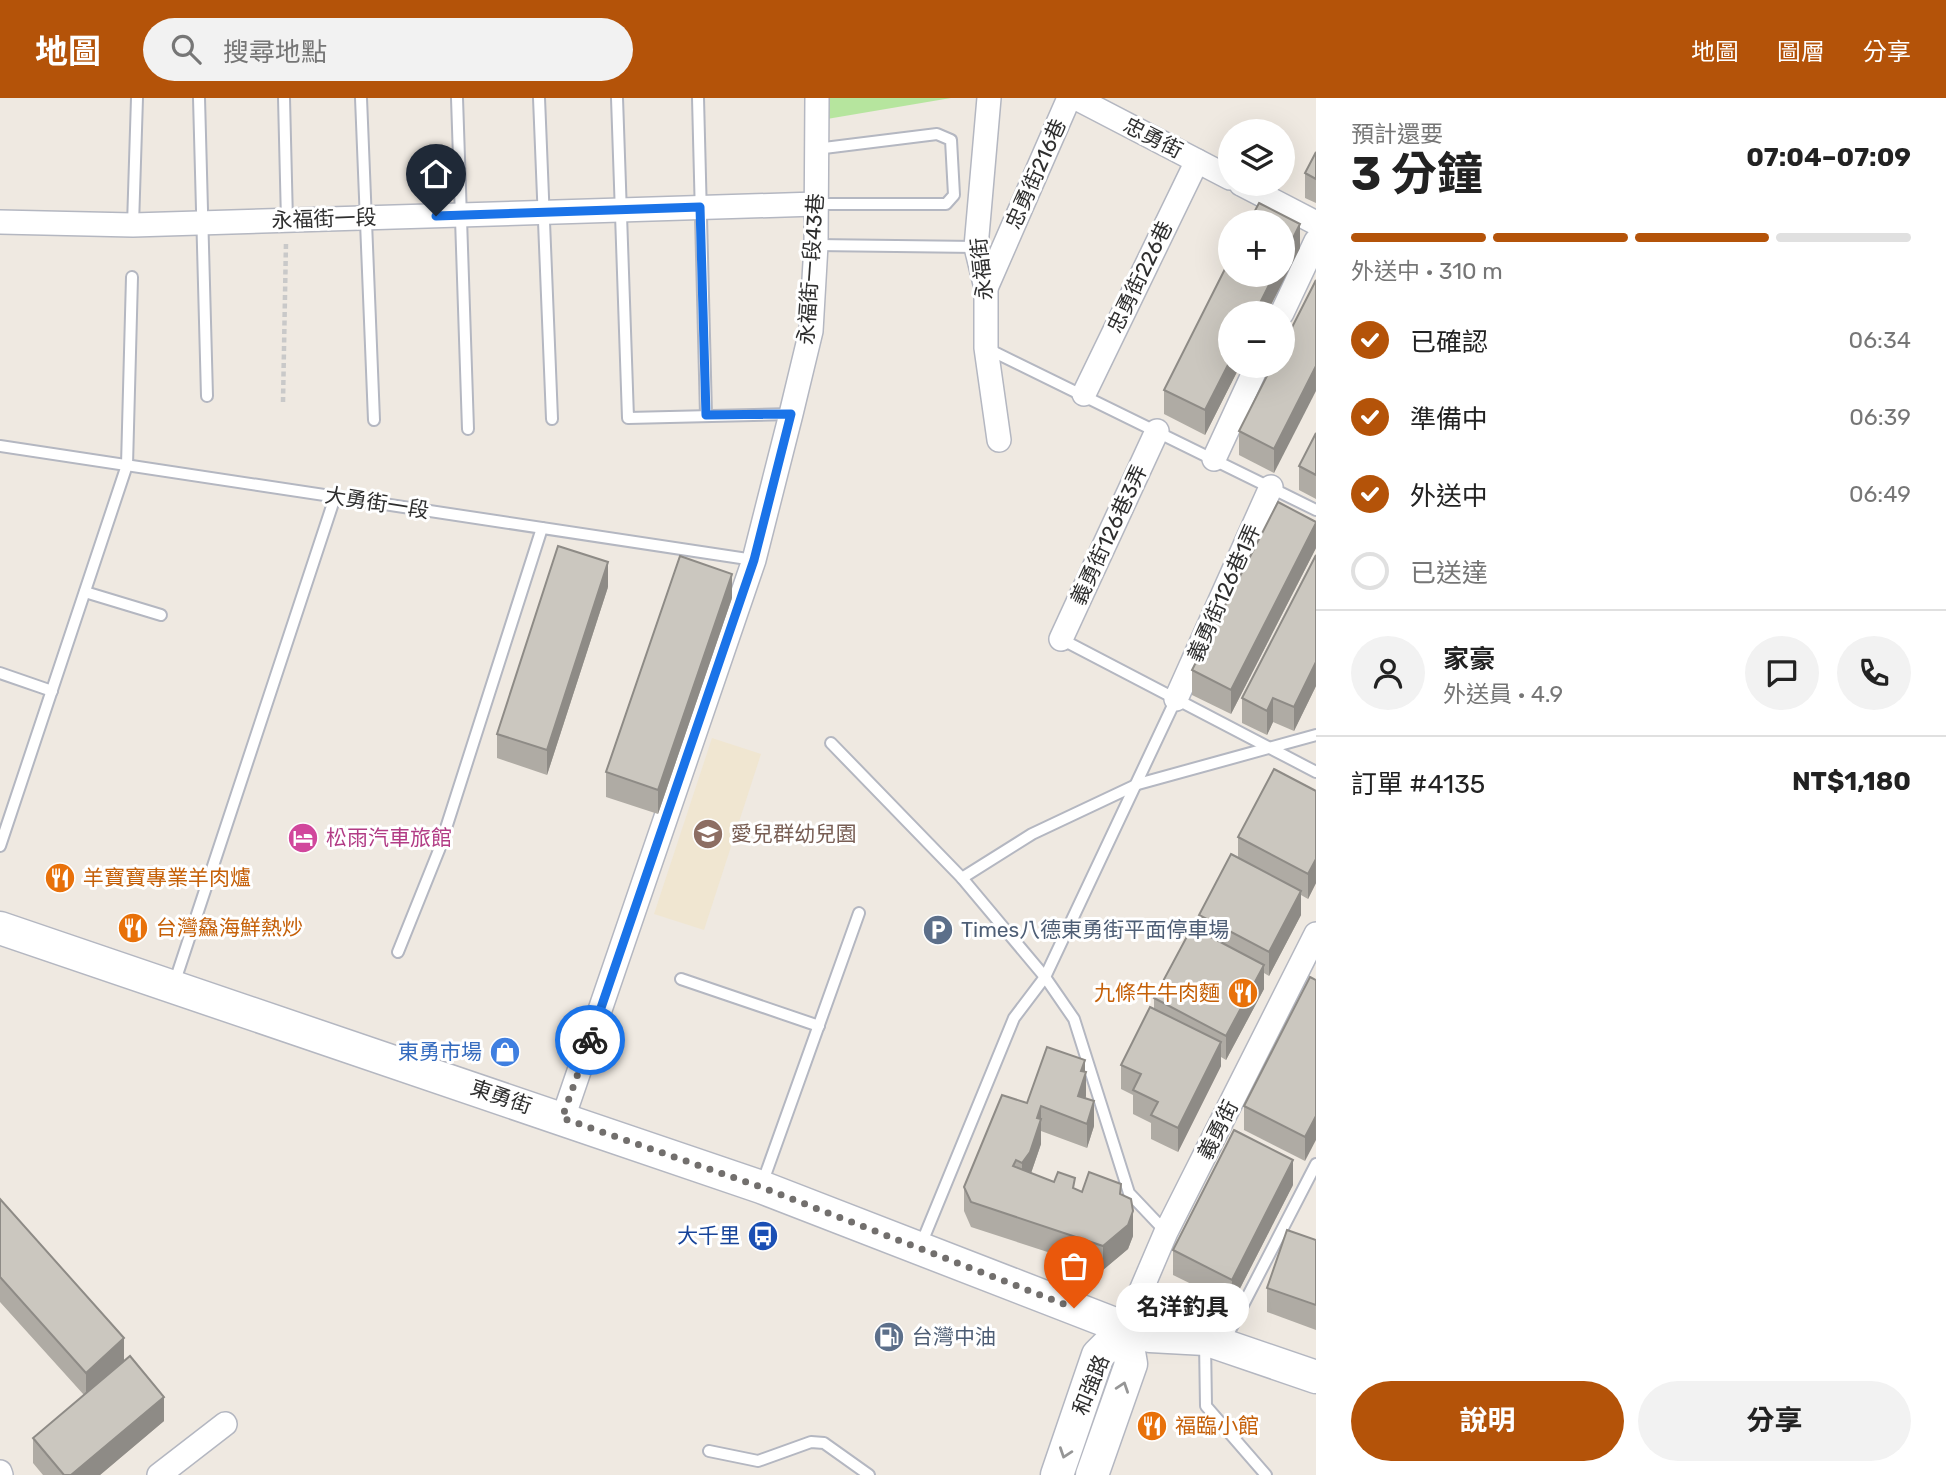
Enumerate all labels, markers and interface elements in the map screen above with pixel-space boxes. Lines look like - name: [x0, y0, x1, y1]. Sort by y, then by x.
- search box: [143, 18, 633, 81]
- icon: search: [167, 30, 205, 68]
- text: 地圖: [35, 32, 101, 71]
- text: 搜尋地點: [223, 37, 327, 68]
- text: 地圖: [1691, 38, 1739, 66]
- text: 圖層: [1777, 38, 1825, 66]
- text: 分享: [1863, 38, 1911, 66]
- street label: 忠勇街: [1119, 112, 1187, 163]
- street label: 忠勇街216巷: [1000, 115, 1071, 233]
- map controls: [1218, 119, 1295, 378]
- button: layers: [1218, 119, 1295, 196]
- text: 預計還要: [1351, 120, 1443, 148]
- text: 07:04–07:09: [1746, 142, 1911, 173]
- pin: [406, 144, 466, 216]
- text: 3 分鐘: [1351, 147, 1483, 202]
- icon: home: [417, 155, 455, 193]
- street label: 永福街一段43巷: [793, 192, 828, 345]
- street label: 永福街一段: [271, 204, 377, 233]
- button: +: [1218, 210, 1295, 287]
- street label: 忠勇街226巷: [1102, 217, 1177, 337]
- street label: 永福街: [966, 236, 997, 302]
- text: 外送中 · 310 m: [1351, 257, 1503, 285]
- button: −: [1218, 301, 1295, 378]
- icon: check: [1351, 321, 1389, 359]
- text: 06:34: [1849, 326, 1911, 354]
- text: 已確認: [1410, 327, 1488, 358]
- icon: check: [1351, 398, 1389, 436]
- text: 06:39: [1849, 403, 1911, 431]
- text: 準備中: [1410, 404, 1488, 435]
- street label: 義勇街126巷3弄: [1065, 461, 1152, 609]
- icon: check: [1351, 475, 1389, 513]
- text: 06:49: [1849, 480, 1911, 508]
- text: 外送中: [1410, 481, 1488, 512]
- street label: 大勇街一段: [323, 482, 431, 523]
- street label: 義勇街126巷1弄: [1182, 520, 1265, 665]
- text: 已送達: [1410, 558, 1488, 589]
- button: person: [1351, 636, 1425, 710]
- button: chat: [1745, 636, 1819, 710]
- button: phone: [1837, 636, 1911, 710]
- text: 家豪: [1443, 644, 1495, 675]
- text: 外送員 · 4.9: [1443, 680, 1563, 708]
- text: NT$1,180: [1792, 766, 1911, 797]
- text: 訂單 #4135: [1351, 769, 1485, 800]
- school or university icon: 愛兒群幼兒園: [691, 817, 725, 851]
- hotel icon: 松雨汽車旅館: [286, 821, 320, 855]
- place label: 愛兒群幼兒園: [731, 821, 857, 846]
- place label: 松雨汽車旅館: [326, 825, 452, 850]
- restaurant icon: 羊寶寶專業羊肉爐: [43, 861, 77, 895]
- place label: 羊寶寶專業羊肉爐: [83, 865, 251, 890]
- restaurant icon: 台灣鱻海鮮熱炒: [116, 911, 150, 945]
- parking icon: Times八德東勇街平面停車場: [921, 913, 955, 947]
- place label: 台灣鱻海鮮熱炒: [156, 915, 303, 940]
- place label: Times八德東勇街平面停車場: [961, 917, 1229, 942]
- restaurant icon: 九條牛牛肉麵: [1226, 976, 1260, 1010]
- place label: 九條牛牛肉麵: [1094, 980, 1220, 1005]
- courier: [555, 1005, 625, 1075]
- icon: bike: [571, 1021, 609, 1059]
- shop icon: 東勇市場: [488, 1035, 522, 1069]
- place label: 東勇市場: [398, 1039, 482, 1064]
- street label: 東勇街: [467, 1074, 535, 1119]
- street label: 義勇街: [1192, 1096, 1243, 1164]
- bus stop icon: 大千里: [746, 1219, 780, 1253]
- place label: 大千里: [677, 1223, 740, 1248]
- pin: [1044, 1236, 1104, 1308]
- icon: bag: [1055, 1247, 1093, 1285]
- callout: 名洋釣具: [1116, 1284, 1249, 1332]
- text: 名洋釣具: [1137, 1293, 1229, 1321]
- fuel station icon: 台灣中油: [872, 1320, 906, 1354]
- place label: 台灣中油: [912, 1324, 996, 1349]
- street label: 和強路: [1067, 1351, 1114, 1419]
- button: 說明: [1351, 1381, 1624, 1461]
- button: 分享: [1638, 1381, 1911, 1461]
- one-way arrow: [1115, 1382, 1129, 1394]
- restaurant icon: 福臨小館: [1135, 1409, 1169, 1443]
- place label: 福臨小館: [1175, 1413, 1259, 1438]
- one-way arrow: [1059, 1447, 1073, 1459]

